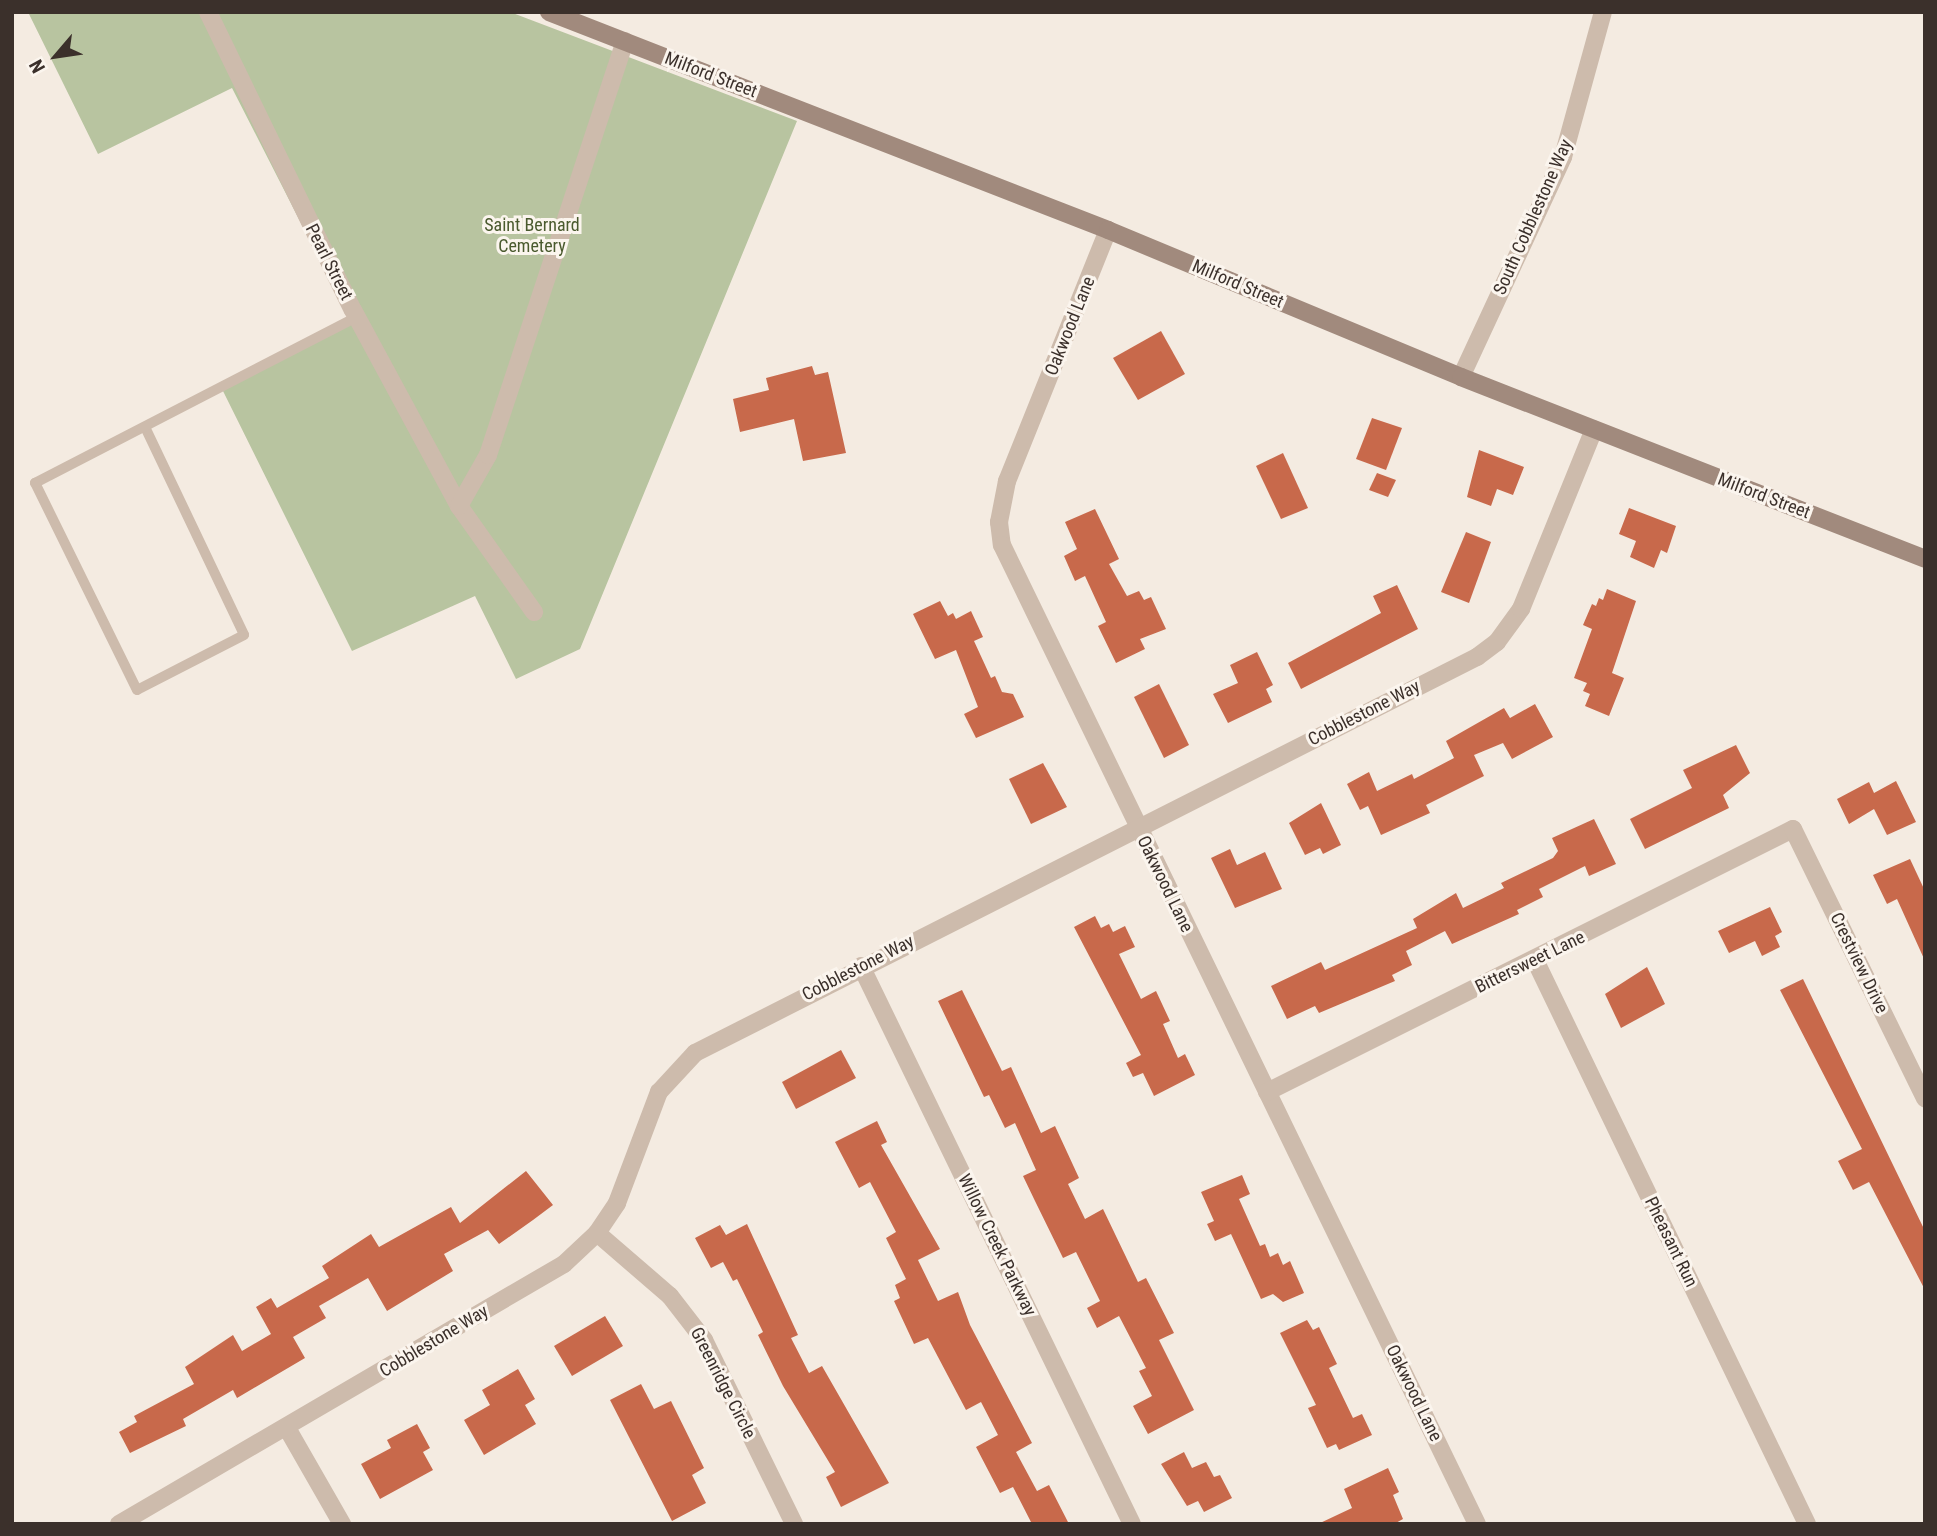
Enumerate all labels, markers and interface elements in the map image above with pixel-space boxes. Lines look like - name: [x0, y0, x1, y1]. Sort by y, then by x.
- north arrow: [21, 21, 91, 91]
- street label: Milford Street: [662, 48, 760, 102]
- text: N: [24, 56, 50, 77]
- street label: South Cobblestone Way: [1489, 136, 1577, 298]
- park label: Saint Bernard Cemetery: [484, 215, 580, 258]
- street label: Pearl Street: [301, 220, 357, 304]
- street label: Milford Street: [1189, 255, 1287, 313]
- street label: Oakwood Lane: [1040, 273, 1100, 379]
- street label: Milford Street: [1715, 469, 1813, 523]
- street label: Cobblestone Way: [1304, 676, 1424, 750]
- street label: Oakwood Lane: [1132, 832, 1198, 936]
- street label: Crestview Drive: [1825, 909, 1893, 1017]
- street label: Bittersweet Lane: [1472, 926, 1588, 998]
- street label: Cobblestone Way: [798, 931, 918, 1005]
- street label: Willow Creek Parkway: [953, 1170, 1041, 1320]
- street label: Pheasant Run: [1640, 1193, 1702, 1291]
- street label: Cobblestone Way: [376, 1300, 492, 1382]
- street label: Greenridge Circle: [686, 1324, 760, 1442]
- street label: Oakwood Lane: [1381, 1341, 1447, 1445]

